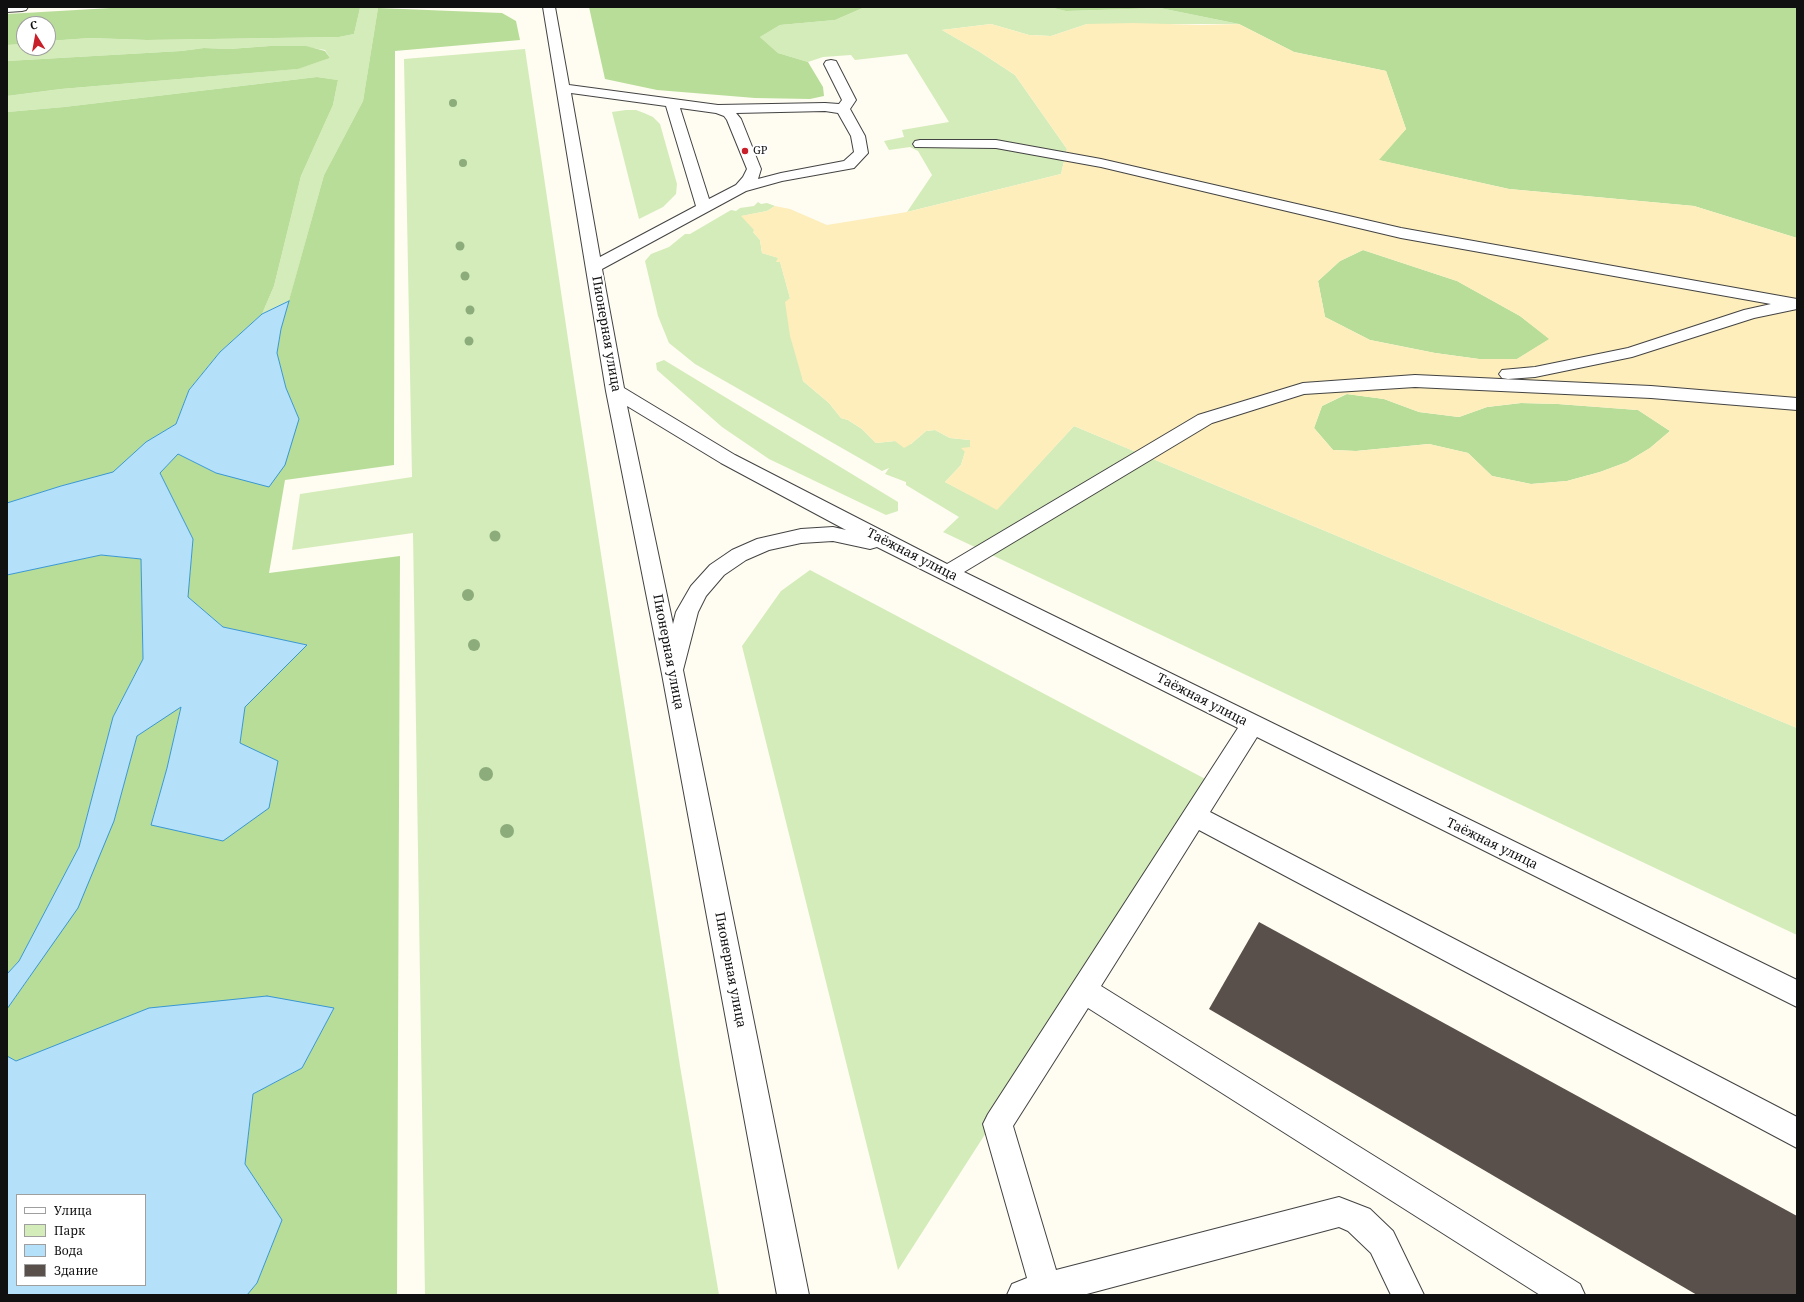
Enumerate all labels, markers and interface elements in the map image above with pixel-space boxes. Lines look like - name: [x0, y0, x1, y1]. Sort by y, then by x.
- north arrow: [16, 16, 56, 56]
- text: С: [29, 17, 39, 33]
- place label: GP: [753, 144, 767, 158]
- marker: GP: [740, 146, 750, 156]
- street label: Пионерная улица: [588, 275, 624, 393]
- street label: Таёжная улица: [864, 525, 960, 585]
- street label: Пионерная улица: [649, 593, 687, 711]
- street label: Таёжная улица: [1154, 670, 1250, 730]
- street label: Таёжная улица: [1444, 815, 1540, 873]
- street label: Пионерная улица: [711, 911, 749, 1029]
- legend: [16, 1194, 146, 1286]
- text: Улица: [54, 1202, 92, 1219]
- text: Парк: [54, 1222, 85, 1239]
- text: Вода: [54, 1242, 83, 1259]
- text: Здание: [54, 1262, 98, 1279]

